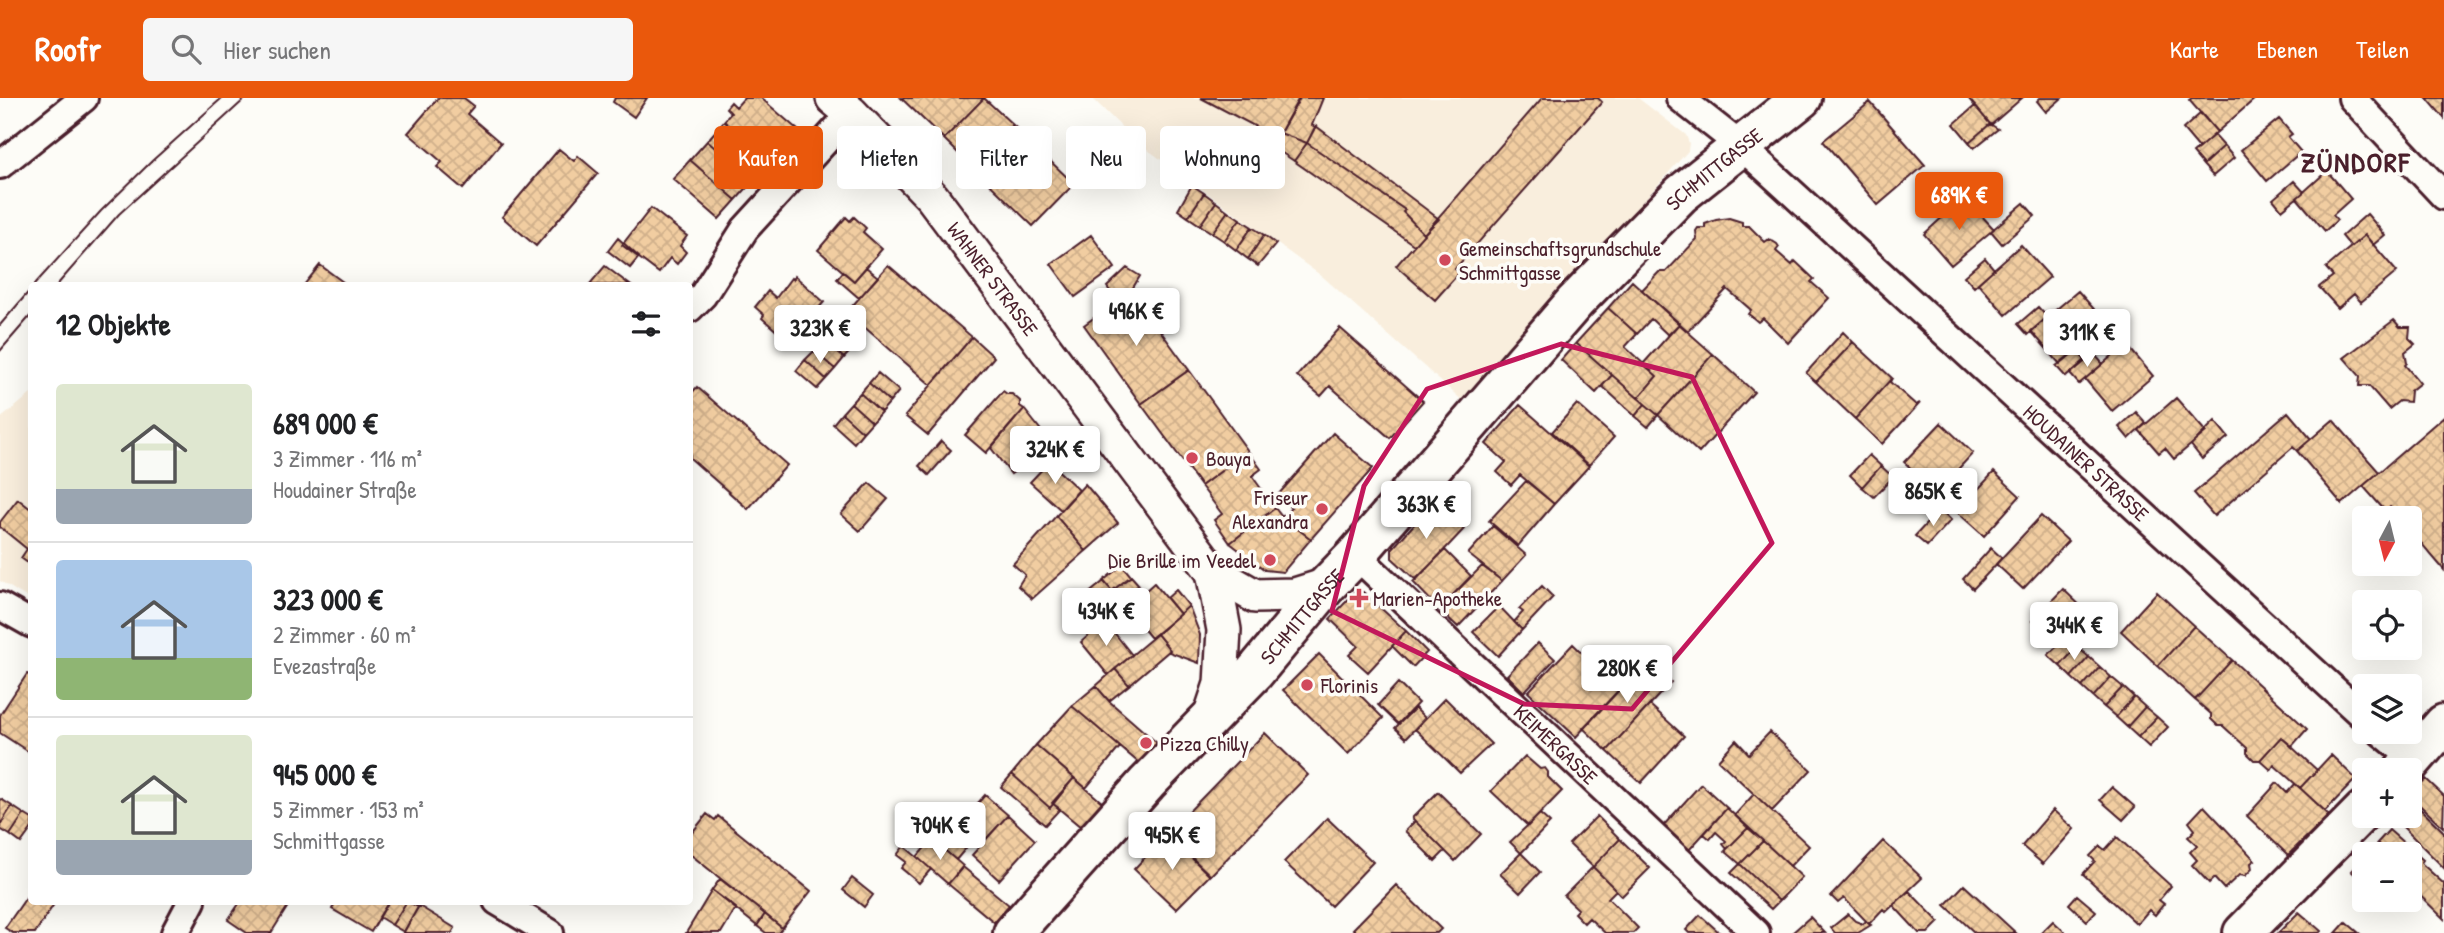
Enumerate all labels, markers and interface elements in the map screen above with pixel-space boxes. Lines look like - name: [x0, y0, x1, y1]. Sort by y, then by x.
- search box: [143, 18, 633, 81]
- text: Roofr: [35, 27, 101, 71]
- icon: search: [167, 30, 205, 68]
- text: Hier suchen: [223, 32, 331, 67]
- text: Karte: [2170, 33, 2219, 65]
- text: Ebenen: [2257, 33, 2318, 65]
- text: Teilen: [2356, 33, 2409, 65]
- street label: SCHMITTGASSE: [1659, 121, 1768, 216]
- chip: Kaufen: [714, 126, 823, 189]
- chip: Mieten: [837, 126, 942, 189]
- chip: Filter: [956, 126, 1052, 189]
- chip: Neu: [1066, 126, 1146, 189]
- chip: Wohnung: [1160, 126, 1285, 189]
- district label: ZÜNDORF: [2301, 143, 2411, 181]
- pin: 689K €: [1902, 172, 2016, 232]
- text: 689K €: [1931, 179, 1987, 210]
- street label: WAHNER STRASSE: [941, 216, 1045, 342]
- place label: Gemeinschaftsgrundschule Schmittgasse: [1459, 234, 1661, 287]
- marker: Gemeinschaftsgrundschule Schmittgasse: [1437, 252, 1453, 268]
- pin: 496K €: [1079, 288, 1193, 348]
- text: 496K €: [1109, 295, 1163, 326]
- text: 12 Objekte: [56, 304, 171, 344]
- icon: filters: [627, 305, 665, 343]
- pin: 323K €: [763, 306, 877, 365]
- pin: 311K €: [2030, 310, 2144, 369]
- text: 323K €: [790, 312, 850, 343]
- text: 311K €: [2059, 316, 2115, 347]
- street label: HOUDAINER STRASSE: [2017, 397, 2155, 528]
- text: 689 000 €: [273, 403, 378, 443]
- icon: home: [112, 412, 196, 496]
- pin: 324K €: [998, 426, 1112, 486]
- text: 324K €: [1026, 433, 1084, 464]
- text: 3 Zimmer · 116 m²: [273, 443, 422, 474]
- place label: Bouya: [1206, 444, 1251, 473]
- marker: Bouya: [1184, 450, 1200, 466]
- pin: 865K €: [1876, 468, 1990, 528]
- text: Houdainer Straße: [273, 474, 417, 505]
- text: 865K €: [1904, 475, 1962, 506]
- pin: 363K €: [1369, 482, 1483, 541]
- place label: Friseur Alexandra: [1232, 483, 1308, 536]
- text: 363K €: [1397, 488, 1455, 519]
- marker: Friseur Alexandra: [1314, 501, 1330, 517]
- north arrow: [2352, 506, 2422, 576]
- map controls: [2352, 506, 2422, 912]
- place label: Die Brille im Veedel: [1108, 546, 1256, 575]
- marker: Die Brille im Veedel: [1262, 552, 1278, 568]
- street label: SCHMITTGASSE: [1253, 562, 1350, 670]
- text: 323 000 €: [273, 579, 382, 619]
- place label: Marien-Apotheke: [1373, 584, 1502, 613]
- icon: home: [112, 588, 196, 672]
- pin: 434K €: [1049, 588, 1163, 648]
- marker: Marien-Apotheke: [1351, 590, 1367, 606]
- button: locate: [2352, 590, 2422, 660]
- text: 434K €: [1078, 595, 1134, 626]
- pin: 344K €: [2017, 602, 2131, 662]
- text: 344K €: [2046, 609, 2102, 640]
- text: 2 Zimmer · 60 m²: [273, 619, 416, 650]
- pin: 280K €: [1570, 646, 1684, 705]
- text: Evezastraße: [273, 650, 376, 681]
- text: 280K €: [1597, 652, 1657, 683]
- place label: Florinis: [1320, 671, 1378, 700]
- button: layers: [2352, 674, 2422, 744]
- marker: Florinis: [1299, 677, 1315, 693]
- street label: KEIMERGASSE: [1508, 697, 1604, 791]
- place label: Pizza Chilly: [1160, 729, 1249, 758]
- marker: Pizza Chilly: [1138, 735, 1154, 751]
- text: 945 000 €: [273, 754, 377, 794]
- button: +: [2352, 758, 2422, 828]
- icon: home: [112, 763, 196, 847]
- text: 5 Zimmer · 153 m²: [273, 794, 424, 825]
- pin: 704K €: [883, 802, 997, 862]
- text: 704K €: [911, 809, 969, 840]
- pin: 945K €: [1115, 812, 1229, 872]
- text: 945K €: [1144, 819, 1200, 850]
- text: Schmittgasse: [273, 825, 385, 856]
- button: −: [2352, 842, 2422, 912]

